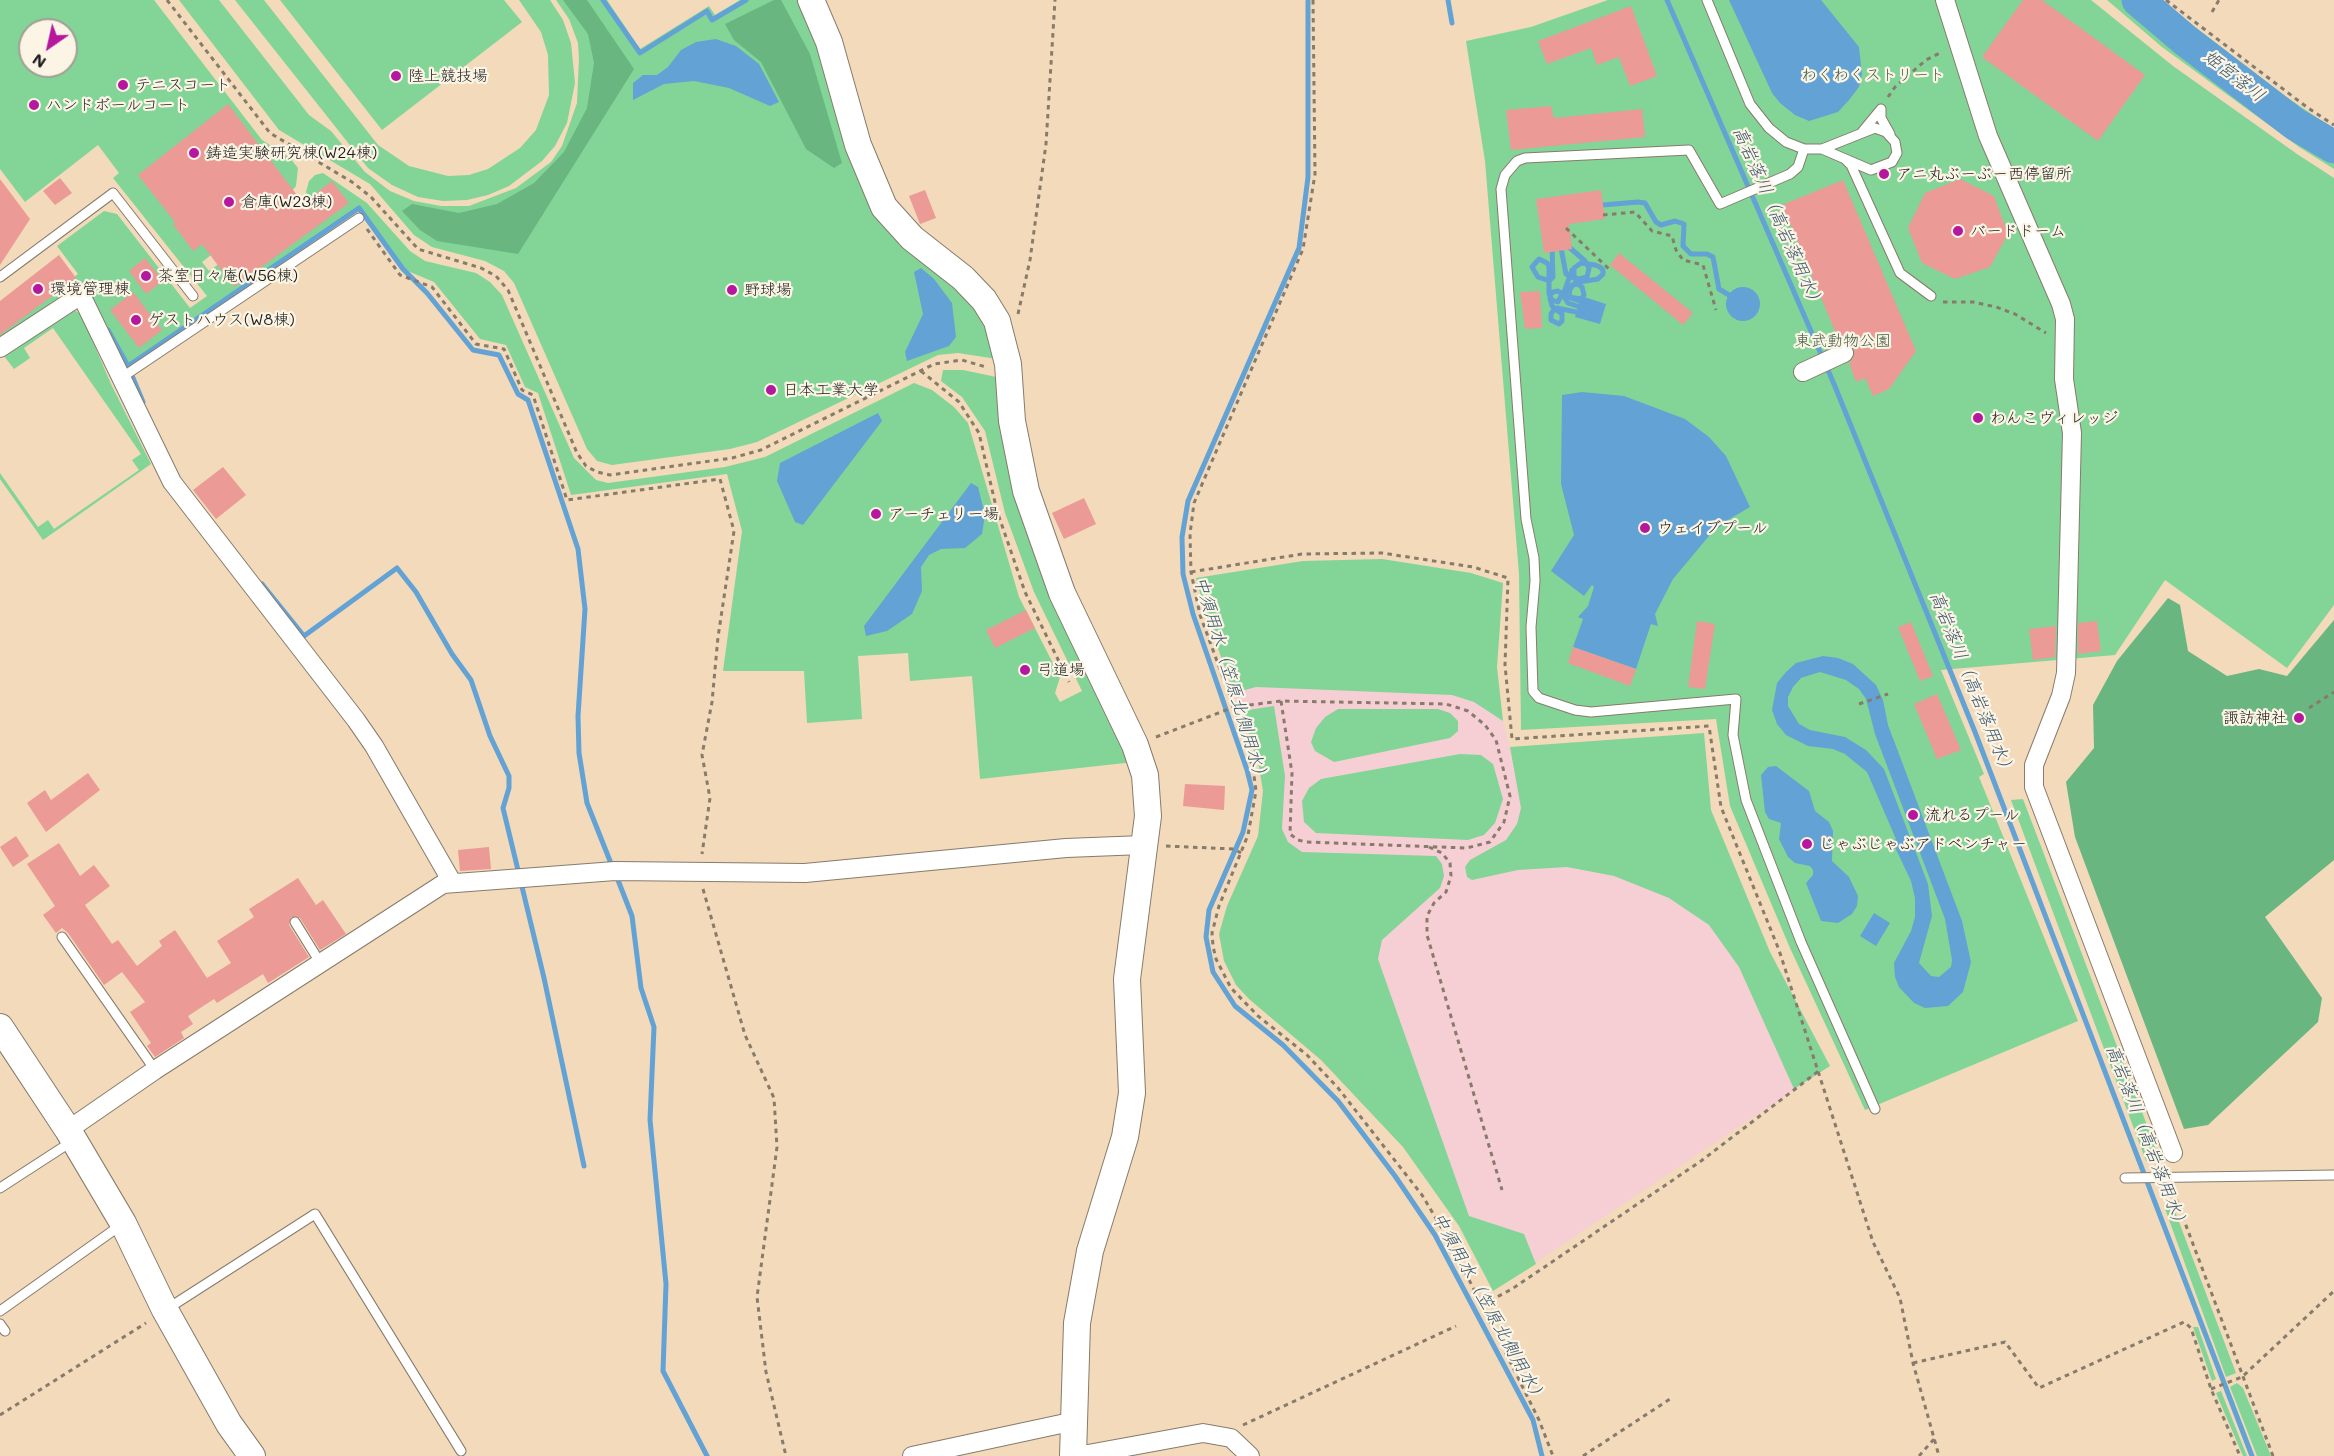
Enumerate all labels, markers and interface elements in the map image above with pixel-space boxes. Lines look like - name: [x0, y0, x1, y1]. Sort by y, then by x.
- north arrow: [18, 18, 78, 78]
- water label: 姫宮落川: [2199, 45, 2269, 107]
- text: N: [28, 50, 50, 74]
- park label: わくわくストリート: [1801, 65, 1945, 85]
- place label: 陸上競技場: [408, 66, 488, 86]
- marker: 陸上競技場: [389, 69, 403, 83]
- place label: テニスコート: [135, 75, 231, 95]
- marker: テニスコート: [116, 78, 130, 92]
- place label: ハンドボールコート: [46, 95, 190, 115]
- marker: ハンドボールコート: [27, 98, 41, 112]
- water label: 高岩落川（高岩落用水）: [1728, 123, 1828, 313]
- place label: 鋳造実験研究棟(W24棟): [206, 143, 377, 163]
- marker: 鋳造実験研究棟(W24棟): [187, 146, 201, 160]
- place label: アニ丸ぶーぶー西停留所: [1896, 164, 2072, 184]
- marker: アニ丸ぶーぶー西停留所: [1877, 167, 1891, 181]
- place label: 倉庫(W23棟): [241, 192, 332, 212]
- marker: 倉庫(W23棟): [222, 195, 236, 209]
- place label: バードドーム: [1970, 221, 2066, 241]
- marker: バードドーム: [1951, 224, 1965, 238]
- place label: 茶室日々庵(W56棟): [158, 266, 298, 286]
- marker: 茶室日々庵(W56棟): [139, 269, 153, 283]
- place label: 環境管理棟: [50, 279, 130, 299]
- place label: 野球場: [744, 280, 792, 300]
- marker: 環境管理棟: [31, 282, 45, 296]
- marker: 野球場: [725, 283, 739, 297]
- place label: ゲストハウス(W8棟): [148, 310, 295, 330]
- marker: ゲストハウス(W8棟): [129, 313, 143, 327]
- park label: 東武動物公園: [1795, 331, 1891, 351]
- place label: 日本工業大学: [783, 380, 879, 400]
- marker: 日本工業大学: [764, 383, 778, 397]
- place label: わんこヴィレッジ: [1990, 408, 2118, 428]
- marker: わんこヴィレッジ: [1971, 411, 1985, 425]
- place label: アーチェリー場: [888, 504, 999, 524]
- marker: アーチェリー場: [869, 507, 883, 521]
- place label: ウェイブプール: [1657, 518, 1768, 538]
- marker: ウェイブプール: [1638, 521, 1652, 535]
- water label: 中須用水（笠原北側用水）: [1189, 574, 1273, 786]
- water label: 高岩落川（高岩落用水）: [1925, 588, 2019, 780]
- place label: 弓道場: [1037, 660, 1085, 680]
- marker: 弓道場: [1018, 663, 1032, 677]
- place label: 諏訪神社: [2223, 708, 2287, 728]
- marker: 諏訪神社: [2292, 711, 2306, 725]
- place label: 流れるプール: [1925, 805, 2020, 825]
- marker: 流れるプール: [1906, 808, 1920, 822]
- place label: じゃぶじゃぶアドベンチャー: [1819, 834, 2027, 854]
- marker: じゃぶじゃぶアドベンチャー: [1800, 837, 1814, 851]
- water label: 高岩落川（高岩落用水）: [2101, 1042, 2193, 1234]
- water label: 中須用水（笠原北側用水）: [1427, 1208, 1551, 1408]

